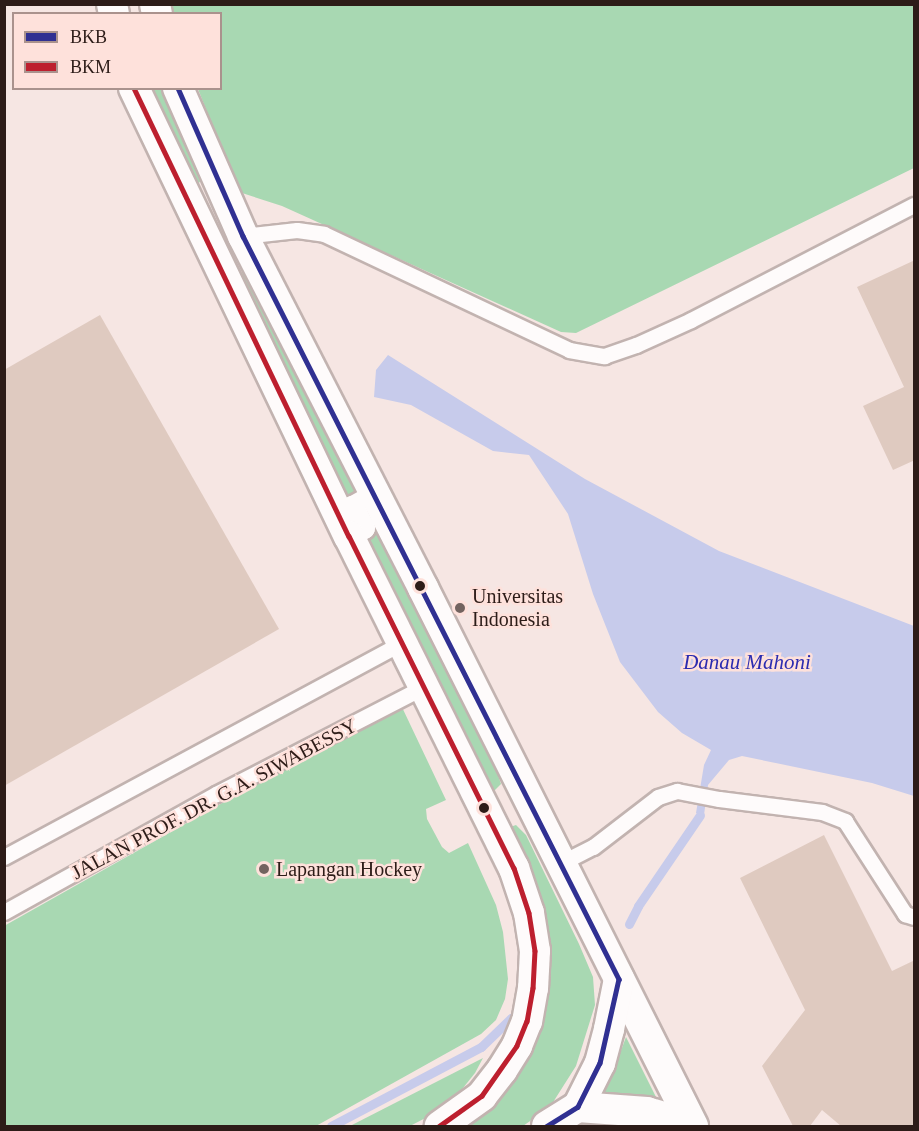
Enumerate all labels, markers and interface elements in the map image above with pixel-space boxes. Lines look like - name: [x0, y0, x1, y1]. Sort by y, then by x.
- legend: [12, 12, 222, 90]
- text: BKB: [70, 27, 107, 47]
- text: BKM: [70, 57, 111, 77]
- unlabelled marker: [414, 580, 426, 592]
- place label: Universitas Indonesia: [472, 584, 563, 631]
- marker: Universitas Indonesia: [453, 601, 467, 615]
- water label: Danau Mahoni: [683, 649, 811, 675]
- street label: JALAN PROF. DR. G.A. SIWABESSY: [67, 713, 361, 885]
- unlabelled marker: [478, 802, 490, 814]
- place label: Lapangan Hockey: [276, 857, 422, 881]
- marker: Lapangan Hockey: [257, 862, 271, 876]

